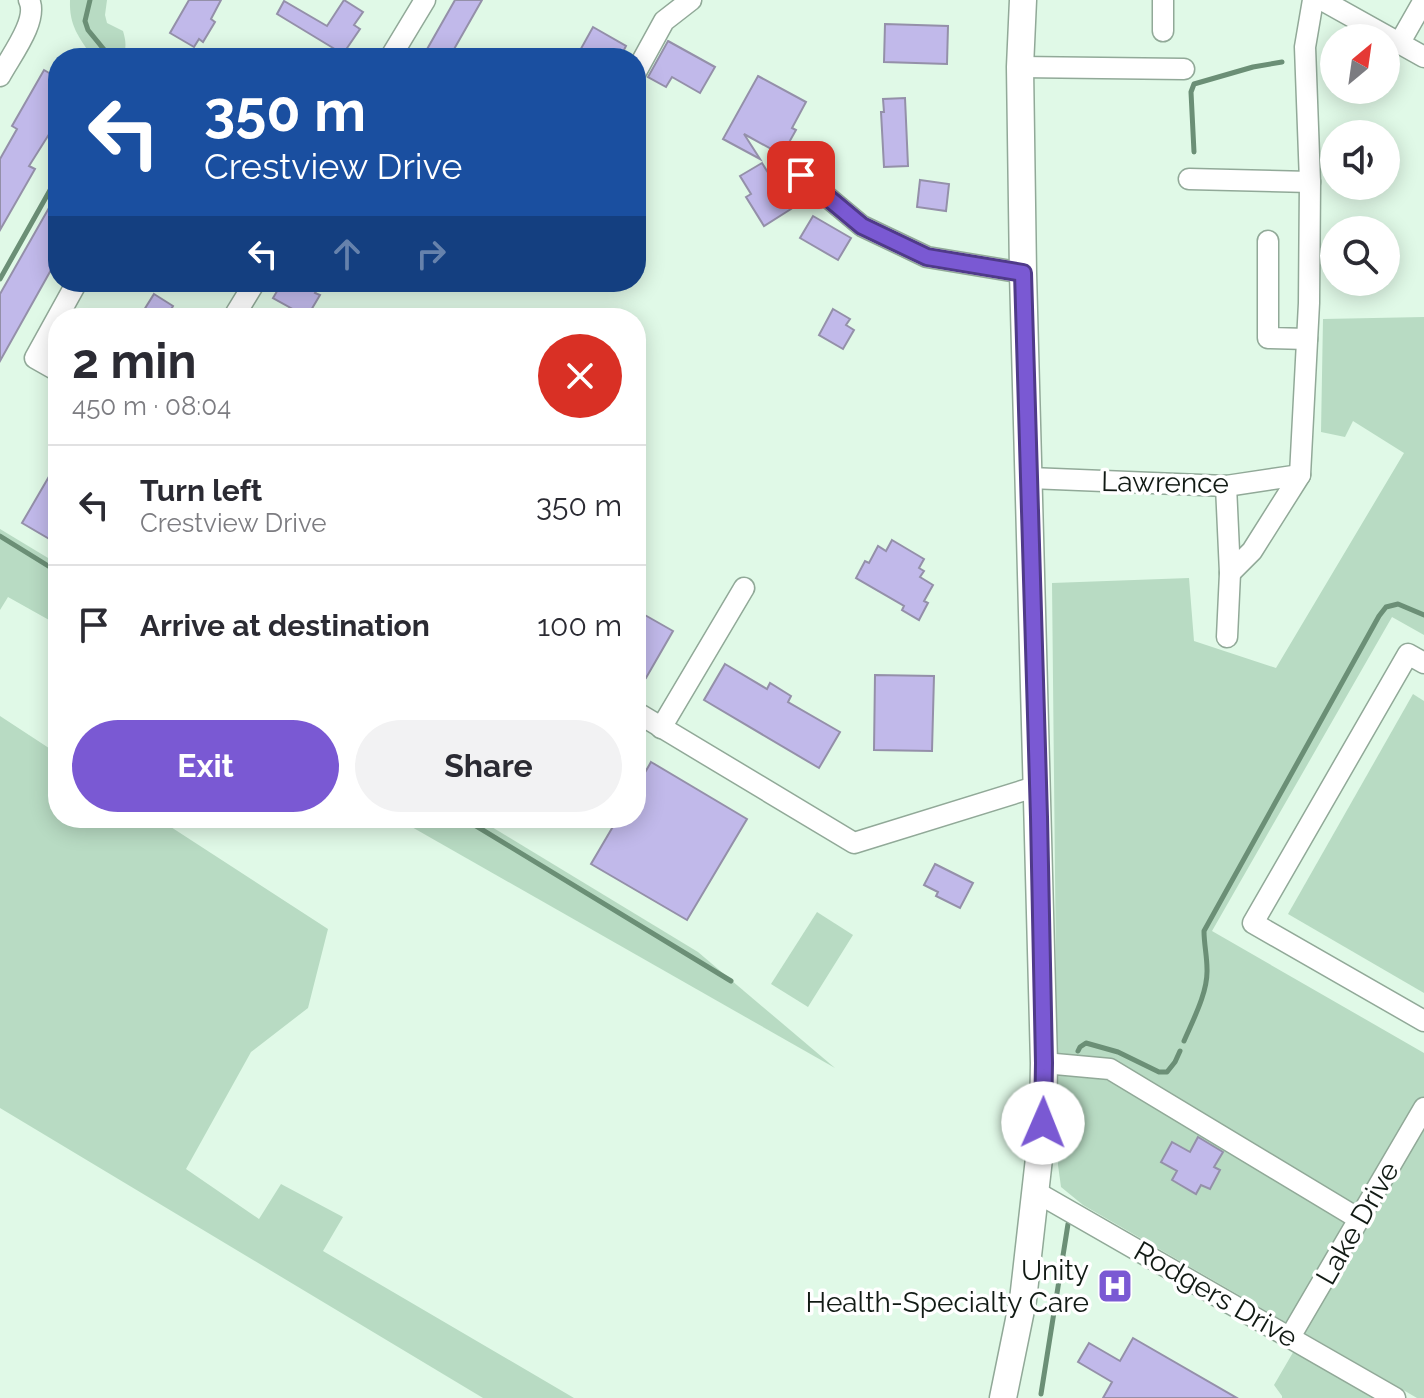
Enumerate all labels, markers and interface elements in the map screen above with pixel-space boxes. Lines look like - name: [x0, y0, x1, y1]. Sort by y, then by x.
- north arrow: [1320, 24, 1400, 104]
- map controls: [1320, 24, 1400, 296]
- text: 350 m: [204, 78, 366, 144]
- icon: left: [72, 80, 176, 184]
- button: sound: [1320, 120, 1400, 200]
- pin: [767, 141, 835, 209]
- text: Crestview Drive: [204, 145, 462, 187]
- icon: arrive: [779, 153, 823, 197]
- button: search: [1320, 216, 1400, 296]
- icon: left: [241, 232, 285, 276]
- icon: ahead: [325, 232, 369, 276]
- icon: right: [409, 232, 453, 276]
- text: 2 min: [72, 333, 197, 389]
- button: close: [538, 334, 622, 418]
- text: 450 m · 08:04: [72, 391, 231, 421]
- street label: Lawrence: [1101, 465, 1229, 500]
- text: Turn left: [140, 473, 262, 508]
- icon: left: [72, 483, 116, 527]
- text: 350 m: [536, 488, 622, 523]
- text: Crestview Drive: [140, 508, 327, 538]
- icon: arrive: [72, 603, 116, 647]
- text: Arrive at destination: [140, 608, 430, 643]
- text: 100 m: [537, 608, 622, 643]
- button: Exit: [72, 720, 339, 812]
- button: Share: [355, 720, 622, 812]
- position arrow: [1001, 1081, 1085, 1165]
- street label: Lake Drive: [1309, 1156, 1406, 1290]
- street label: Rodgers Drive: [1128, 1234, 1303, 1354]
- place label: Unity Health-Specialty Care: [805, 1254, 1089, 1319]
- hospital icon: Unity Health-Specialty Care: [1096, 1267, 1134, 1305]

